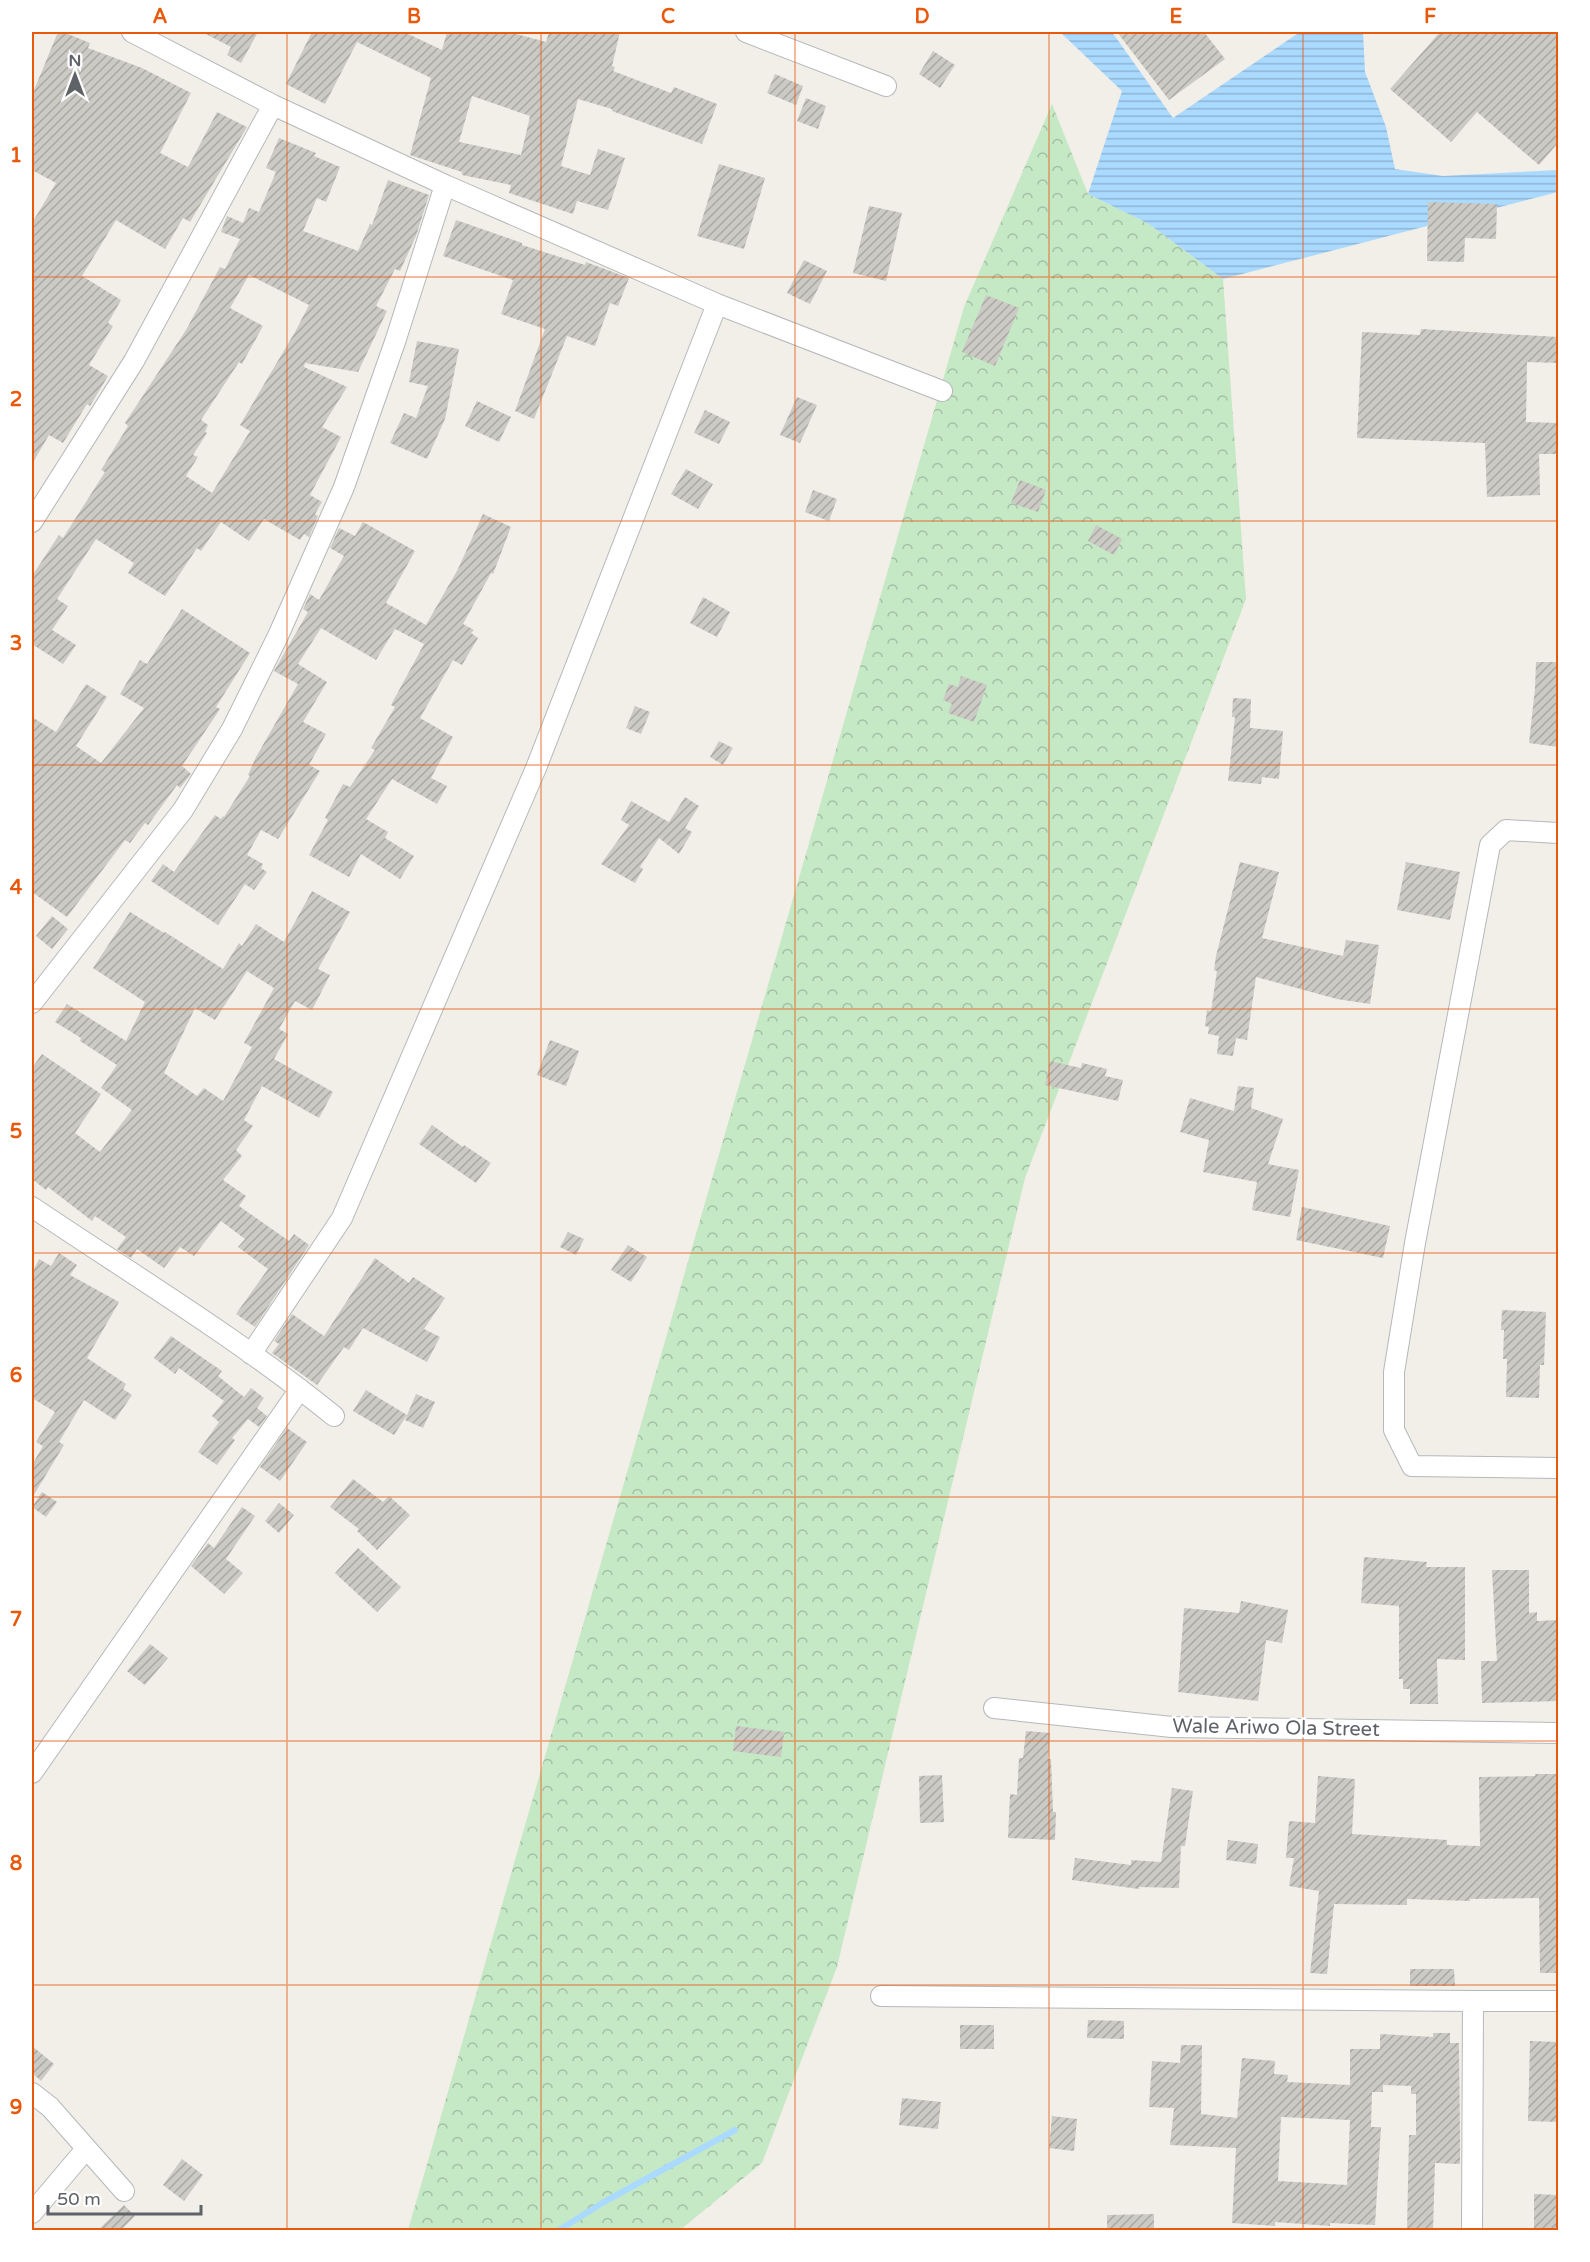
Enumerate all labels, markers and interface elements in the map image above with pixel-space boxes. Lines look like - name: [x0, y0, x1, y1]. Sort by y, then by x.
- text: A: [153, 5, 168, 29]
- text: B: [407, 5, 421, 29]
- text: C: [661, 5, 675, 29]
- text: D: [914, 5, 930, 29]
- text: E: [1170, 5, 1183, 29]
- text: F: [1424, 5, 1436, 29]
- north arrow: [45, 45, 105, 105]
- text: N: [69, 51, 81, 71]
- text: 1: [10, 144, 22, 168]
- text: 2: [10, 388, 22, 412]
- text: 3: [10, 632, 22, 656]
- text: 4: [10, 876, 23, 900]
- text: 5: [10, 1120, 22, 1144]
- text: 6: [10, 1364, 22, 1388]
- text: 7: [10, 1608, 22, 1632]
- street label: Wale Ariwo Ola Street: [1172, 1714, 1380, 1742]
- text: 8: [10, 1852, 22, 1876]
- text: 9: [10, 2096, 22, 2120]
- scale bar: [48, 2178, 201, 2216]
- text: 50 m: [57, 2188, 101, 2210]

